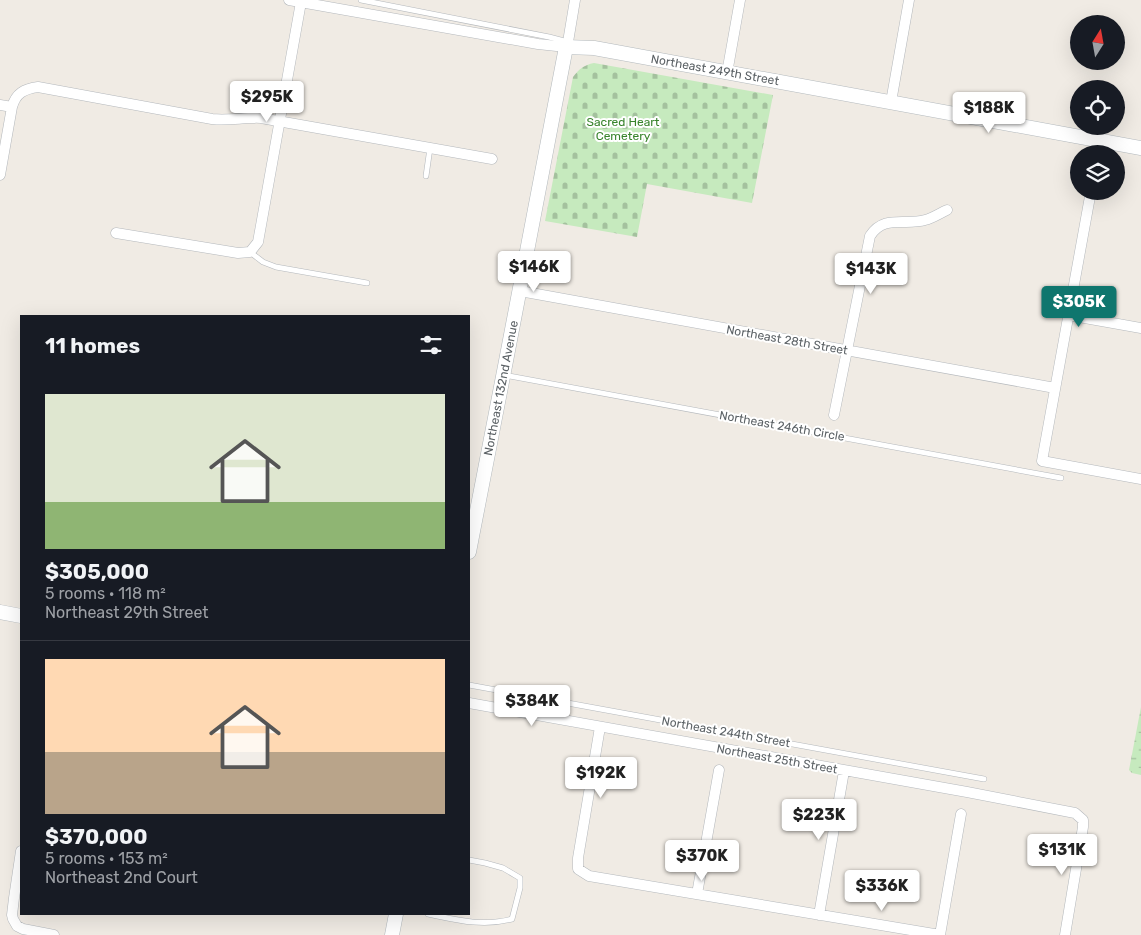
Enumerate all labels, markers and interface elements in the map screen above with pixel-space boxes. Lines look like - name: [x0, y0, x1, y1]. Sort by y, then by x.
- north arrow: [1070, 15, 1125, 70]
- map controls: [1070, 15, 1125, 200]
- street label: Northeast 249th Street: [650, 52, 780, 88]
- pin: $295K: [232, 80, 302, 123]
- button: locate: [1070, 80, 1125, 135]
- text: $295K: [241, 87, 293, 106]
- pin: $188K: [954, 92, 1024, 134]
- text: $188K: [964, 98, 1014, 117]
- park label: Sacred Heart Cemetery: [586, 115, 660, 143]
- button: layers: [1070, 145, 1125, 200]
- pin: $146K: [499, 250, 569, 293]
- pin: $143K: [836, 252, 906, 295]
- text: $146K: [509, 257, 559, 276]
- text: $143K: [846, 259, 896, 278]
- pin: $305K: [1044, 286, 1114, 328]
- text: $305K: [1052, 292, 1106, 311]
- street label: Northeast 132nd Avenue: [481, 319, 521, 457]
- street label: Northeast 28th Street: [725, 322, 849, 358]
- icon: filters: [417, 331, 445, 359]
- text: 11 homes: [45, 333, 140, 358]
- street label: Northeast 246th Circle: [718, 408, 846, 444]
- icon: home: [200, 426, 290, 516]
- text: $305,000: [45, 559, 149, 584]
- text: 5 rooms · 118 m²: [45, 584, 166, 603]
- text: Northeast 29th Street: [45, 603, 209, 622]
- pin: $384K: [497, 684, 567, 727]
- text: $384K: [505, 691, 559, 710]
- icon: home: [200, 692, 290, 782]
- street label: Northeast 244th Street: [661, 714, 792, 750]
- street label: Northeast 25th Street: [715, 741, 839, 777]
- pin: $192K: [566, 756, 636, 799]
- text: $192K: [576, 763, 626, 782]
- pin: $223K: [784, 798, 854, 841]
- text: $223K: [793, 805, 845, 824]
- text: $370,000: [45, 824, 148, 849]
- pin: $131K: [1027, 834, 1097, 876]
- pin: $370K: [667, 840, 737, 882]
- text: $131K: [1038, 840, 1086, 859]
- text: $370K: [676, 846, 728, 865]
- text: 5 rooms · 153 m²: [45, 849, 168, 868]
- text: Northeast 2nd Court: [45, 868, 198, 887]
- pin: $336K: [847, 870, 917, 912]
- text: $336K: [856, 876, 908, 895]

